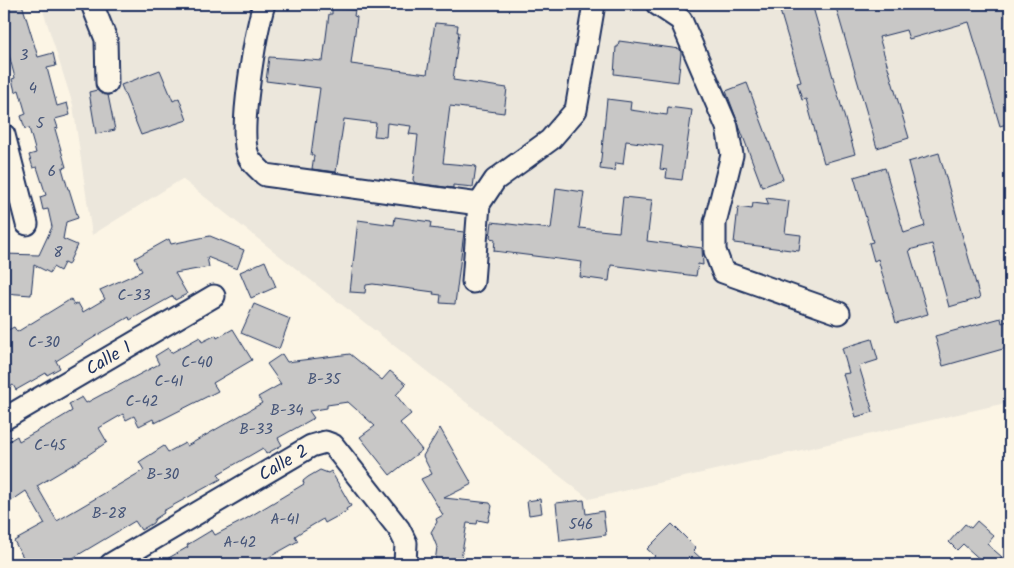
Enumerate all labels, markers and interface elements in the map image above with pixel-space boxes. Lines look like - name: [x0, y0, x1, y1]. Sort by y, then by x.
- house number: 3: [20, 44, 29, 68]
- house number: 4: [29, 77, 37, 101]
- house number: 5: [36, 112, 45, 136]
- house number: 6: [48, 160, 56, 184]
- house number: 8: [53, 241, 63, 265]
- house number: C-33: [117, 284, 151, 308]
- house number: C-30: [28, 331, 60, 355]
- street label: Calle 1: [81, 334, 138, 384]
- house number: C-40: [181, 351, 213, 375]
- house number: B-35: [307, 368, 341, 392]
- house number: C-41: [155, 370, 184, 394]
- house number: C-42: [126, 390, 158, 414]
- house number: B-34: [270, 399, 304, 423]
- house number: B-33: [239, 418, 273, 442]
- house number: C-45: [34, 434, 67, 458]
- street label: Calle 2: [253, 437, 315, 490]
- house number: B-30: [147, 463, 180, 487]
- house number: B-28: [92, 502, 127, 526]
- house number: A-41: [271, 508, 300, 532]
- house number: 546: [569, 513, 593, 537]
- house number: A-42: [224, 531, 257, 555]

